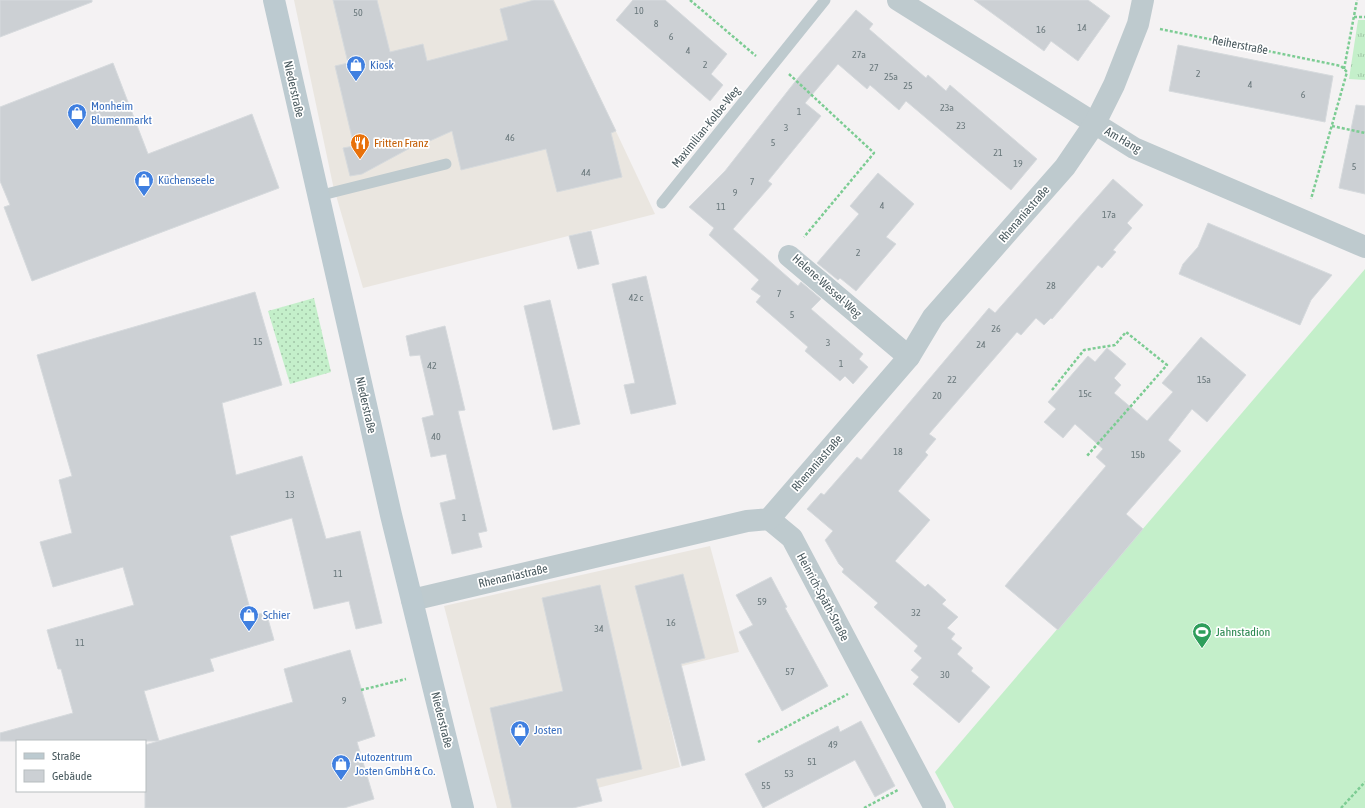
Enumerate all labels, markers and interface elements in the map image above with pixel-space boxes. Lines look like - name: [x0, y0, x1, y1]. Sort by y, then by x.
- house number: 10: [634, 5, 644, 16]
- house number: 50: [353, 7, 363, 18]
- house number: 8: [654, 18, 659, 29]
- house number: 14: [1077, 22, 1087, 33]
- house number: 16: [1036, 24, 1046, 35]
- house number: 6: [669, 31, 674, 42]
- street label: Reiherstraße: [1211, 33, 1269, 57]
- house number: 4: [686, 45, 691, 56]
- house number: 27a: [852, 49, 866, 60]
- shop icon: Kiosk: [345, 54, 367, 82]
- place label: Kiosk: [370, 58, 395, 72]
- street label: Niederstraße: [281, 59, 307, 119]
- house number: 2: [703, 59, 708, 70]
- house number: 27: [869, 62, 879, 73]
- house number: 2: [1196, 68, 1201, 79]
- house number: 25a: [884, 71, 898, 82]
- house number: 4: [1248, 79, 1253, 90]
- house number: 25: [903, 80, 913, 91]
- street label: Maximilian-Kolbe-Weg: [669, 83, 744, 170]
- house number: 6: [1301, 89, 1306, 100]
- place label: Monheim Blumenmarkt: [91, 99, 153, 127]
- shop icon: Monheim Blumenmarkt: [66, 102, 88, 130]
- house number: 23a: [940, 102, 954, 113]
- house number: 1: [797, 106, 802, 117]
- house number: 23: [956, 120, 966, 131]
- house number: 3: [784, 122, 789, 133]
- street label: Am Hang: [1102, 124, 1144, 156]
- restaurant icon: Fritten Franz: [349, 132, 371, 160]
- house number: 46: [505, 132, 515, 143]
- place label: Fritten Franz: [374, 136, 429, 150]
- house number: 5: [771, 137, 776, 148]
- house number: 21: [993, 147, 1003, 158]
- house number: 19: [1013, 158, 1023, 169]
- house number: 5: [1352, 161, 1357, 172]
- house number: 44: [581, 167, 591, 178]
- shop icon: Küchenseele: [133, 169, 155, 197]
- place label: Küchenseele: [158, 173, 215, 187]
- house number: 7: [750, 176, 755, 187]
- street label: Rhenaniastraße: [996, 183, 1052, 245]
- house number: 9: [733, 187, 738, 198]
- house number: 4: [880, 200, 885, 211]
- house number: 11: [716, 201, 726, 212]
- house number: 17a: [1102, 209, 1116, 220]
- house number: 2: [856, 247, 861, 258]
- street label: Helene-Wessel-Weg: [790, 251, 865, 321]
- house number: 28: [1046, 280, 1056, 291]
- house number: 7: [777, 288, 782, 299]
- house number: 42 c: [629, 292, 644, 303]
- house number: 5: [790, 309, 795, 320]
- house number: 26: [991, 323, 1001, 334]
- house number: 15: [253, 336, 263, 347]
- house number: 3: [826, 337, 831, 348]
- house number: 24: [976, 339, 986, 350]
- house number: 1: [839, 358, 844, 369]
- house number: 42: [427, 360, 437, 371]
- house number: 22: [947, 374, 957, 385]
- house number: 15a: [1197, 374, 1211, 385]
- street label: Niederstraße: [353, 375, 379, 435]
- house number: 15c: [1078, 388, 1092, 399]
- house number: 20: [932, 390, 942, 401]
- house number: 40: [431, 431, 441, 442]
- street label: Rhenaniastraße: [789, 432, 845, 494]
- house number: 18: [893, 446, 903, 457]
- house number: 15b: [1131, 449, 1145, 460]
- house number: 13: [285, 489, 295, 500]
- house number: 1: [462, 512, 467, 523]
- street label: Heinrich-Späth-Straße: [794, 551, 852, 643]
- street label: Rhenaniastraße: [477, 561, 549, 591]
- house number: 11: [333, 568, 343, 579]
- house number: 59: [757, 596, 767, 607]
- shop icon: Schier: [238, 604, 260, 632]
- house number: 32: [911, 607, 921, 618]
- place label: Schier: [263, 608, 291, 622]
- house number: 16: [666, 617, 676, 628]
- sports icon: Jahnstadion: [1191, 621, 1213, 649]
- house number: 34: [594, 623, 604, 634]
- place label: Jahnstadion: [1216, 625, 1270, 639]
- house number: 11: [75, 637, 85, 648]
- house number: 57: [785, 666, 795, 677]
- house number: 30: [940, 669, 950, 680]
- street label: Niederstraße: [428, 690, 456, 750]
- house number: 9: [342, 695, 347, 706]
- shop icon: Josten: [509, 719, 531, 747]
- place label: Josten: [534, 723, 562, 737]
- house number: 49: [828, 739, 838, 750]
- legend: [16, 740, 146, 792]
- text: Straße: [52, 749, 80, 763]
- place label: Autozentrum Josten GmbH & Co.: [355, 750, 435, 778]
- shop icon: Autozentrum Josten GmbH & Co.: [330, 753, 352, 781]
- house number: 51: [807, 756, 817, 767]
- house number: 53: [784, 768, 794, 779]
- text: Gebäude: [52, 769, 92, 783]
- house number: 55: [761, 780, 771, 791]

